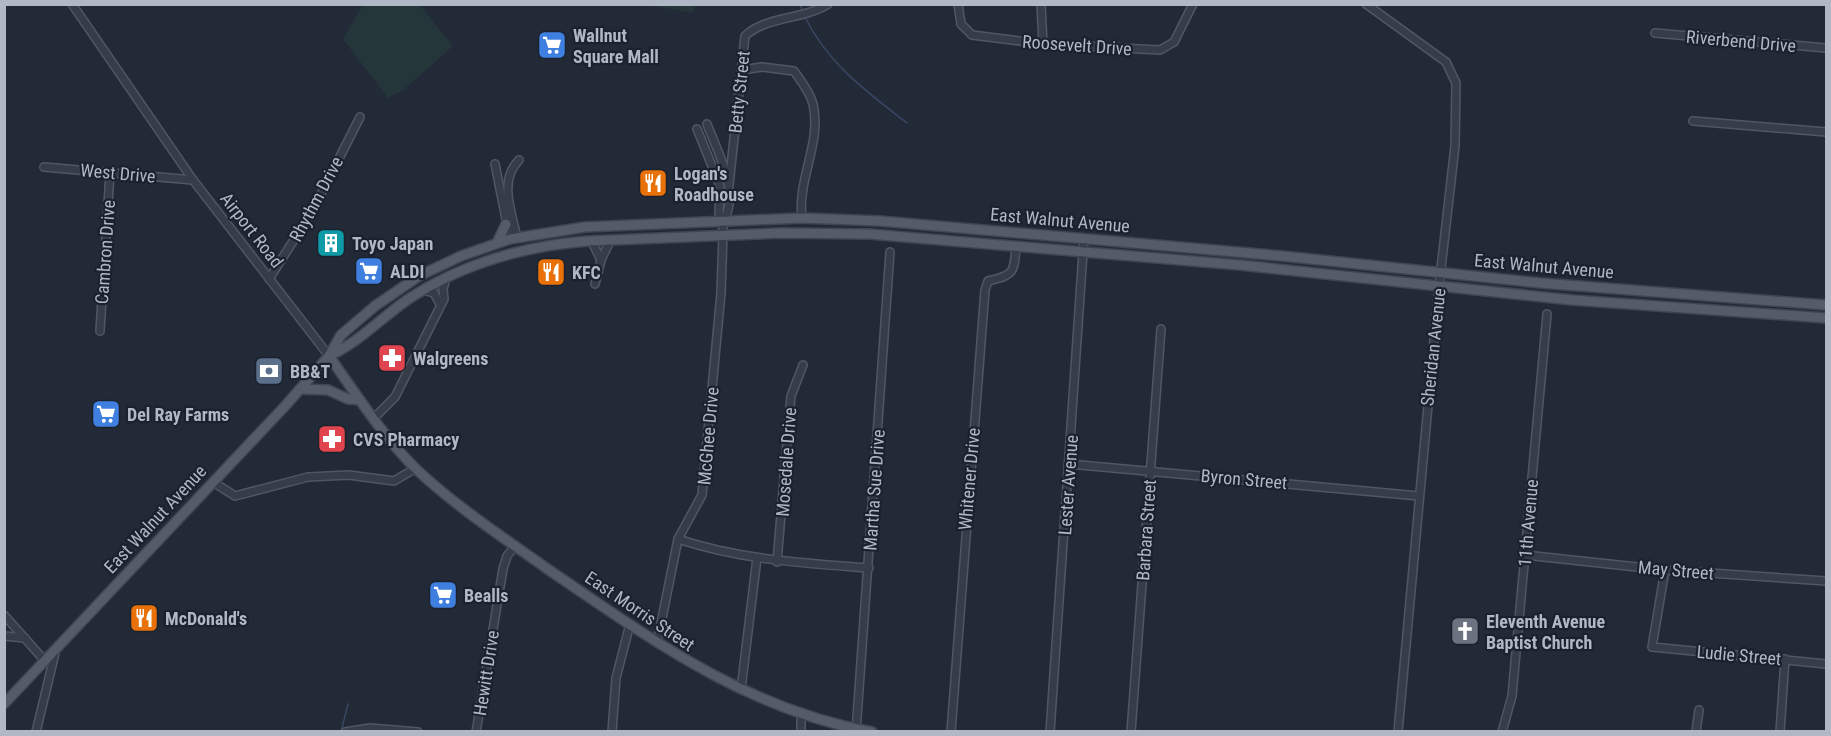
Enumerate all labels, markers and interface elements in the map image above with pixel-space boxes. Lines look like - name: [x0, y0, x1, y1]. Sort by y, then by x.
- place label: Wallnut Square Mall: [573, 25, 659, 67]
- street label: Riverbend Drive: [1685, 26, 1797, 56]
- supermarket icon: Wallnut Square Mall: [536, 29, 568, 61]
- street label: Roosevelt Drive: [1022, 31, 1132, 59]
- street label: Betty Street: [724, 50, 754, 134]
- street label: Rhythm Drive: [285, 153, 347, 245]
- street label: West Drive: [79, 159, 157, 187]
- place label: Logan's Roadhouse: [674, 163, 754, 205]
- restaurant icon: Logan's Roadhouse: [637, 167, 669, 199]
- street label: Airport Road: [216, 188, 288, 272]
- street label: Cambron Drive: [91, 199, 119, 305]
- street label: East Walnut Avenue: [989, 203, 1131, 237]
- building icon: Toyo Japan: [315, 227, 347, 259]
- place label: Toyo Japan: [352, 233, 433, 254]
- street label: East Walnut Avenue: [1473, 249, 1615, 283]
- supermarket icon: ALDI: [353, 255, 385, 287]
- restaurant icon: KFC: [535, 256, 567, 288]
- place label: ALDI: [390, 261, 424, 282]
- place label: KFC: [572, 262, 601, 283]
- street label: Sheridan Avenue: [1416, 287, 1450, 407]
- pharmacy icon: Walgreens: [376, 342, 408, 374]
- place label: Walgreens: [413, 348, 488, 369]
- bank icon: BB&T: [253, 355, 285, 387]
- place label: BB&T: [290, 361, 331, 382]
- street label: McGhee Drive: [693, 386, 723, 486]
- supermarket icon: Del Ray Farms: [90, 398, 122, 430]
- place label: Del Ray Farms: [127, 404, 229, 425]
- street label: Mosedale Drive: [772, 407, 800, 517]
- pharmacy icon: CVS Pharmacy: [316, 423, 348, 455]
- street label: Whitener Drive: [954, 427, 984, 531]
- place label: CVS Pharmacy: [353, 429, 459, 450]
- street label: Martha Sue Drive: [859, 429, 889, 551]
- street label: Lester Avenue: [1054, 434, 1082, 536]
- street label: East Walnut Avenue: [100, 461, 210, 577]
- street label: Byron Street: [1200, 465, 1288, 493]
- street label: 11th Avenue: [1514, 478, 1542, 568]
- street label: Barbara Street: [1132, 479, 1160, 581]
- street label: May Street: [1637, 556, 1715, 584]
- street label: East Morris Street: [581, 567, 699, 655]
- supermarket icon: Bealls: [427, 579, 459, 611]
- place label: Bealls: [464, 585, 508, 606]
- restaurant icon: McDonald's: [128, 602, 160, 634]
- place label: McDonald's: [165, 608, 247, 629]
- place label: Eleventh Avenue Baptist Church: [1486, 611, 1605, 653]
- church icon: Eleventh Avenue Baptist Church: [1449, 615, 1481, 647]
- street label: Hewitt Drive: [469, 629, 503, 717]
- street label: Ludie Street: [1696, 641, 1782, 669]

